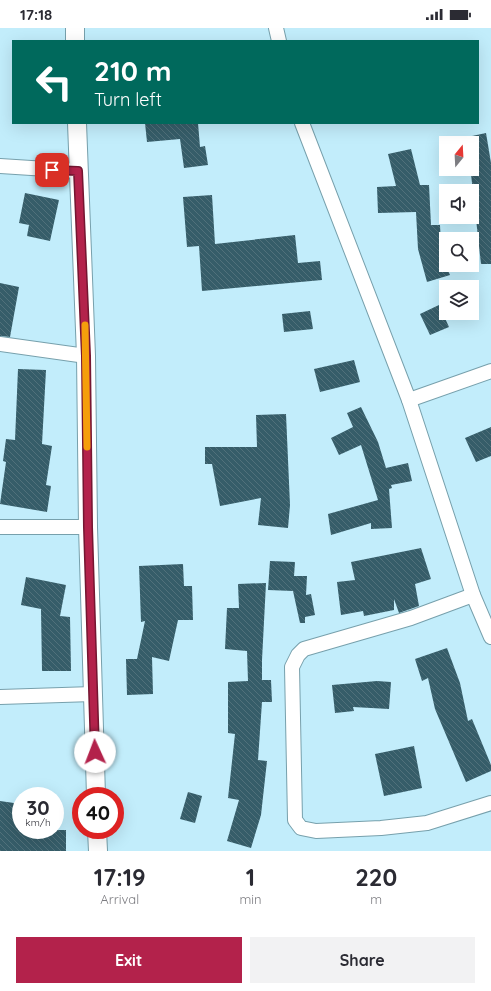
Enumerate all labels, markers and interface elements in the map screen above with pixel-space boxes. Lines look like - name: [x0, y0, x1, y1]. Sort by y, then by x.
- text: 17:18: [20, 5, 52, 24]
- text: 210 m: [94, 53, 172, 88]
- icon: left: [28, 56, 80, 108]
- text: Turn left: [94, 88, 162, 111]
- north arrow: [439, 136, 479, 176]
- map controls: [439, 136, 479, 320]
- pin: [35, 153, 69, 187]
- icon: arrive: [41, 159, 63, 181]
- button: sound: [439, 184, 479, 224]
- button: search: [439, 232, 479, 272]
- button: layers: [439, 280, 479, 320]
- position arrow: [74, 731, 116, 773]
- speed limit sign: 40: [72, 787, 124, 839]
- text: 30: [26, 795, 50, 820]
- text: km/h: [25, 816, 51, 829]
- text: 17:19: [94, 862, 146, 892]
- text: 1: [246, 862, 255, 892]
- text: 220: [355, 862, 397, 892]
- text: Arrival: [100, 891, 139, 907]
- text: min: [239, 891, 262, 907]
- text: m: [370, 891, 382, 907]
- button: Exit: [16, 937, 242, 983]
- button: Share: [250, 937, 475, 983]

